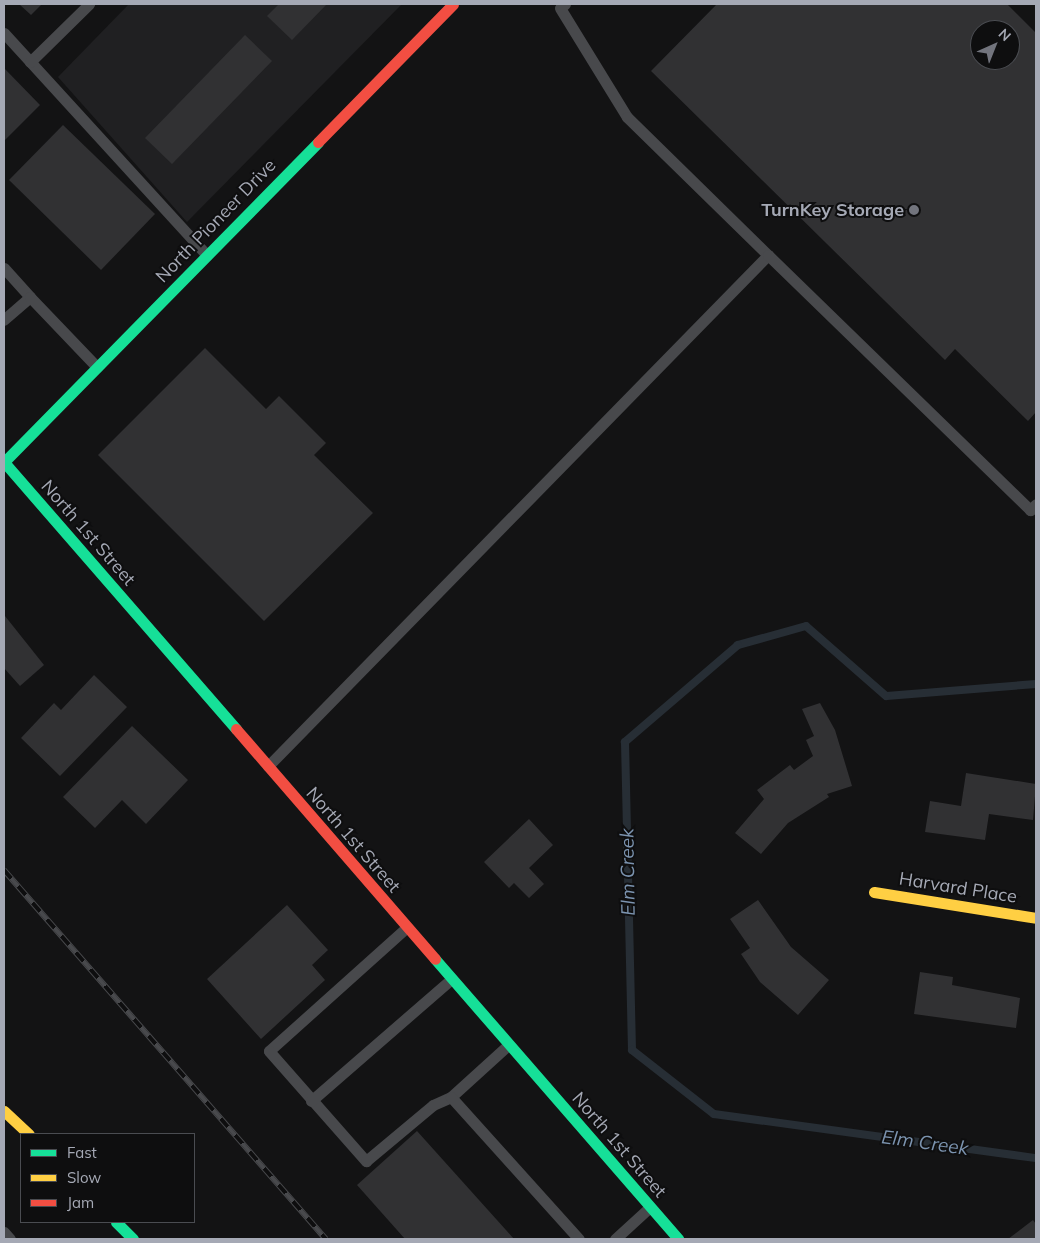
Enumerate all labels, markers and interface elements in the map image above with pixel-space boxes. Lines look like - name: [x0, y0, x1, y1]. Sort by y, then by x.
- north arrow: [970, 20, 1020, 70]
- text: N: [995, 25, 1015, 45]
- street label: North Pioneer Drive: [151, 155, 281, 287]
- place label: TurnKey Storage: [761, 199, 904, 221]
- marker: TurnKey Storage: [908, 204, 920, 216]
- street label: North 1st Street: [36, 476, 140, 590]
- street label: North 1st Street: [301, 783, 405, 897]
- water label: Elm Creek: [616, 828, 640, 916]
- street label: Harvard Place: [898, 868, 1018, 908]
- street label: North 1st Street: [567, 1088, 671, 1202]
- water label: Elm Creek: [880, 1126, 970, 1160]
- legend: [20, 1133, 195, 1223]
- text: Fast: [67, 1143, 97, 1162]
- text: Slow: [67, 1168, 101, 1187]
- text: Jam: [67, 1193, 94, 1212]

